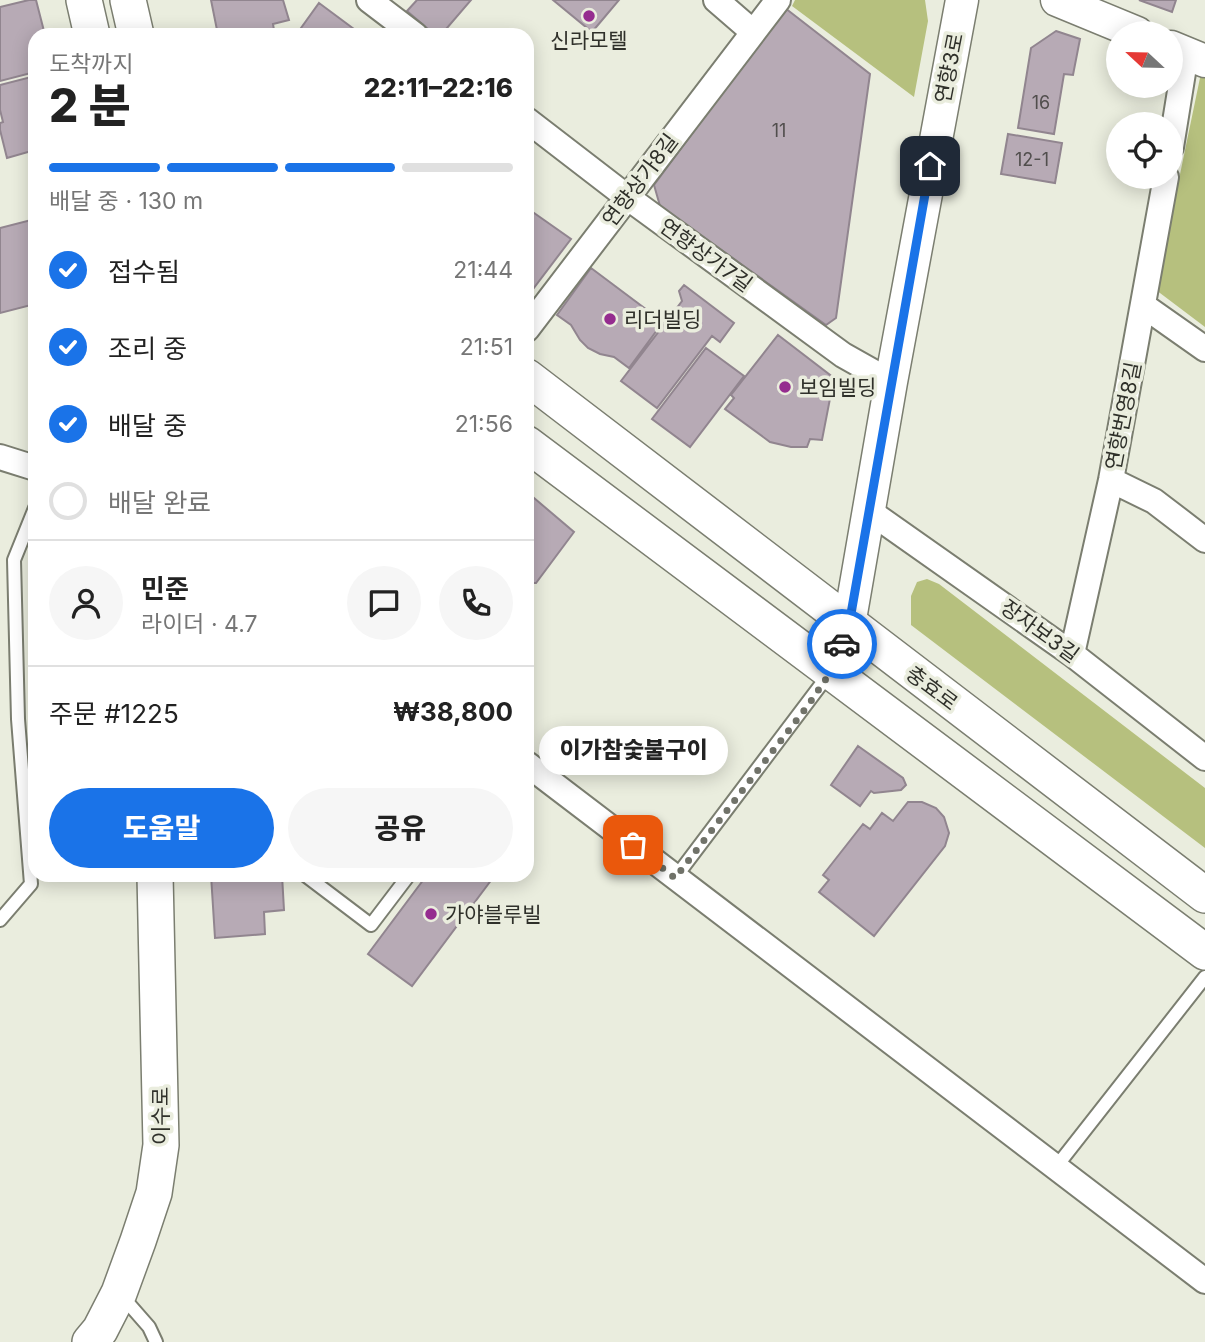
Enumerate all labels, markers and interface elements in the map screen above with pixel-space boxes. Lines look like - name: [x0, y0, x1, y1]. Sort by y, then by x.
- marker: 신라모텔: [581, 8, 597, 24]
- north arrow: [1106, 21, 1183, 98]
- map controls: [1106, 21, 1183, 189]
- place label: 신라모텔: [550, 28, 628, 53]
- street label: 연향3로: [930, 31, 968, 105]
- text: 도착까지: [49, 50, 134, 78]
- text: 22:11–22:16: [364, 72, 513, 103]
- text: 2 분: [49, 77, 131, 133]
- house number: 16: [1032, 92, 1050, 113]
- button: locate: [1106, 112, 1183, 189]
- house number: 11: [772, 120, 786, 141]
- street label: 연향상가8길: [597, 129, 683, 231]
- pin: [900, 136, 960, 196]
- icon: home: [911, 147, 949, 185]
- house number: 12-1: [1015, 149, 1049, 170]
- text: 배달 중 · 130 m: [49, 187, 203, 215]
- street label: 연향상가7길: [655, 213, 757, 297]
- icon: check: [49, 251, 87, 289]
- text: 접수됨: [108, 256, 180, 287]
- text: 21:44: [453, 256, 513, 284]
- place label: 리더빌딩: [624, 307, 701, 332]
- marker: 리더빌딩: [602, 311, 618, 327]
- icon: check: [49, 328, 87, 366]
- text: 조리 중: [108, 333, 187, 364]
- text: 21:51: [460, 333, 513, 361]
- street label: 연향번영8길: [1100, 360, 1146, 472]
- place label: 보임빌딩: [799, 375, 876, 400]
- marker: 보임빌딩: [777, 379, 793, 395]
- icon: check: [49, 405, 87, 443]
- text: 배달 중: [108, 410, 187, 441]
- text: 21:56: [455, 410, 513, 438]
- text: 배달 완료: [108, 487, 211, 518]
- button: person: [49, 566, 123, 640]
- button: chat: [347, 566, 421, 640]
- button: phone: [439, 566, 513, 640]
- text: 민준: [141, 573, 189, 604]
- street label: 장자보3길: [996, 594, 1084, 668]
- courier: [807, 609, 877, 679]
- text: 라이더 · 4.7: [141, 610, 257, 638]
- icon: car: [823, 625, 861, 663]
- street label: 충효로: [901, 661, 963, 715]
- text: ₩38,800: [393, 696, 513, 727]
- text: 주문 #1225: [49, 698, 179, 729]
- callout: 이가참숯불구이: [538, 726, 728, 775]
- text: 이가참숯불구이: [559, 736, 708, 764]
- button: 도움말: [49, 788, 274, 868]
- button: 공유: [288, 788, 513, 868]
- pin: [603, 815, 663, 875]
- icon: bag: [614, 826, 652, 864]
- place label: 가야블루빌: [445, 902, 542, 927]
- marker: 가야블루빌: [423, 906, 439, 922]
- street label: 이수로: [148, 1087, 173, 1145]

